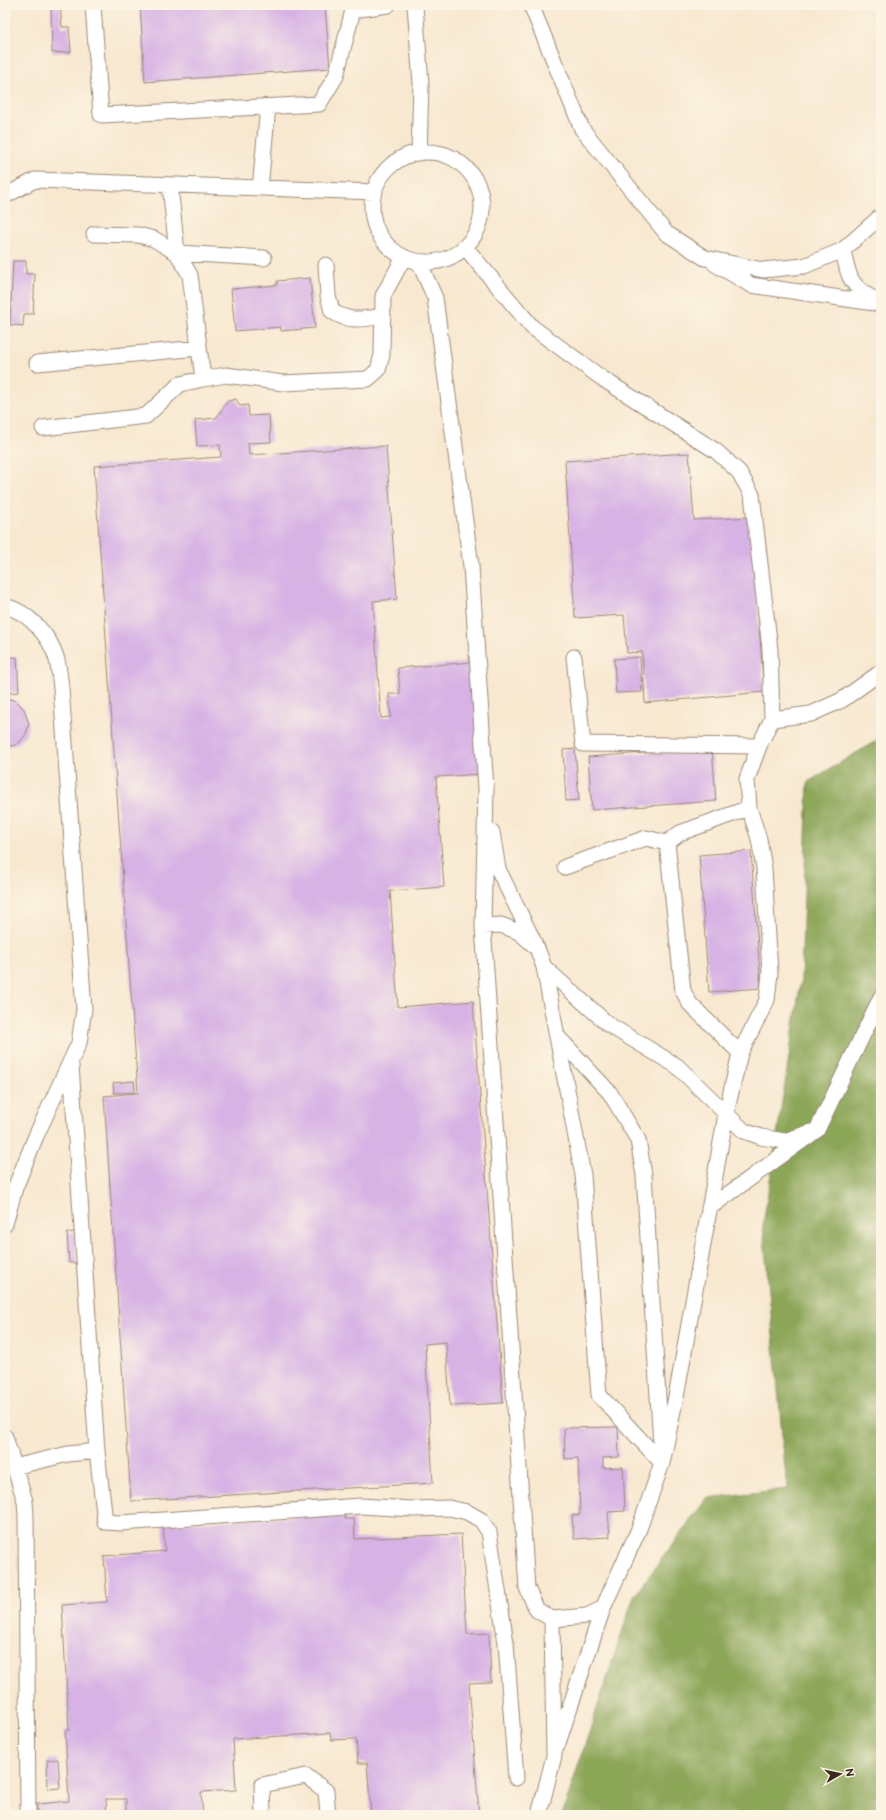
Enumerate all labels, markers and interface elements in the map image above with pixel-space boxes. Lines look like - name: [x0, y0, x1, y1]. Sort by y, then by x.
- north arrow: [820, 1754, 860, 1794]
- text: N: [842, 1767, 856, 1778]

